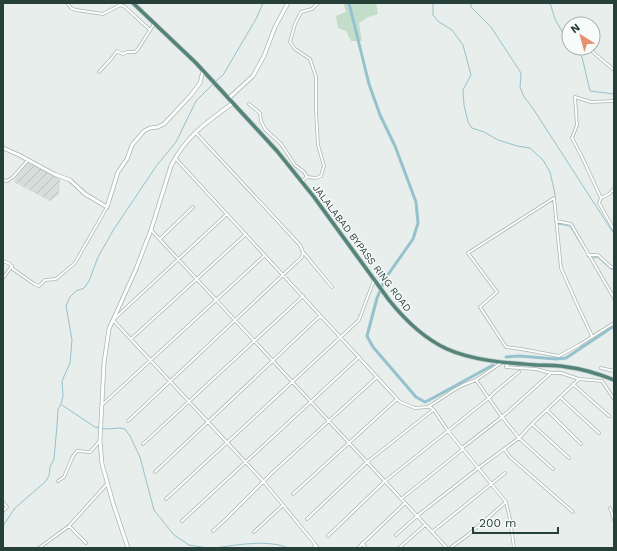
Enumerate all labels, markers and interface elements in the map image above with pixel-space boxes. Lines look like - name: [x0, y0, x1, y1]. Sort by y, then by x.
- north arrow: [561, 16, 601, 56]
- text: N: [568, 21, 582, 36]
- street label: JALALABAD BYPASS RING ROAD: [311, 182, 413, 314]
- scale bar: [473, 509, 558, 535]
- text: 200 m: [479, 516, 516, 530]

